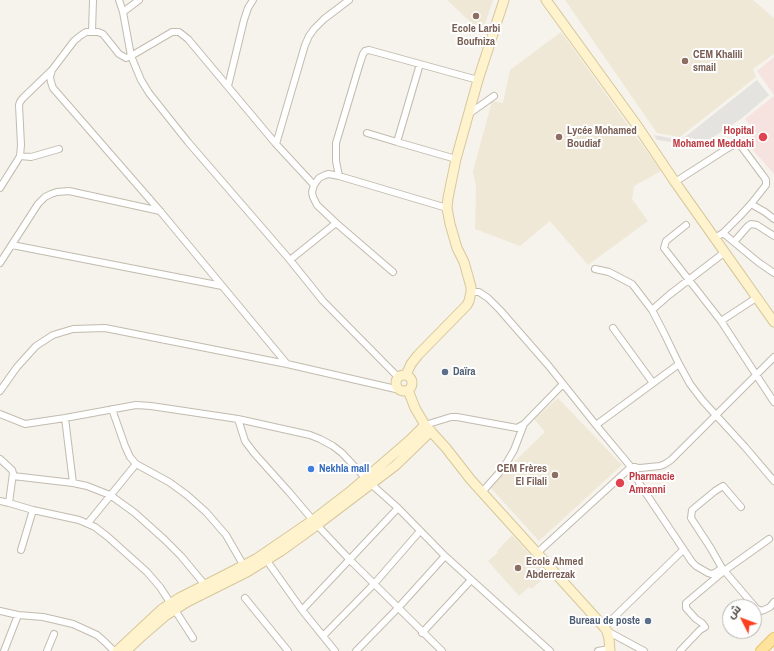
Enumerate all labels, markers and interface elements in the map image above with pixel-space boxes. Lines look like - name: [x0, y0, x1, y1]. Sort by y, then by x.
- marker: Ecole Larbi Boufniza: [471, 11, 481, 21]
- place label: Ecole Larbi Boufniza: [452, 22, 500, 48]
- place label: CEM Khalili smail: [693, 48, 743, 74]
- marker: CEM Khalili smail: [680, 56, 690, 66]
- place label: Lycée Mohamed Boudiaf: [567, 124, 637, 150]
- place label: Hopital Mohamed Meddahi: [673, 124, 754, 150]
- marker: Hopital Mohamed Meddahi: [757, 131, 769, 143]
- marker: Lycée Mohamed Boudiaf: [554, 132, 564, 142]
- place label: Daïra: [453, 365, 476, 379]
- marker: Daïra: [440, 367, 450, 377]
- place label: Nekhla mall: [319, 462, 369, 476]
- place label: CEM Frères El Filali: [497, 462, 547, 488]
- marker: Nekhla mall: [306, 464, 316, 474]
- marker: CEM Frères El Filali: [550, 470, 560, 480]
- place label: Pharmacie Amranni: [629, 470, 675, 496]
- marker: Pharmacie Amranni: [614, 477, 626, 489]
- place label: Ecole Ahmed Abderrezak: [526, 555, 583, 581]
- marker: Ecole Ahmed Abderrezak: [513, 563, 523, 573]
- north arrow: [722, 599, 762, 639]
- text: ش: [724, 602, 744, 622]
- place label: Bureau de poste: [569, 614, 640, 628]
- marker: Bureau de poste: [643, 616, 653, 626]

